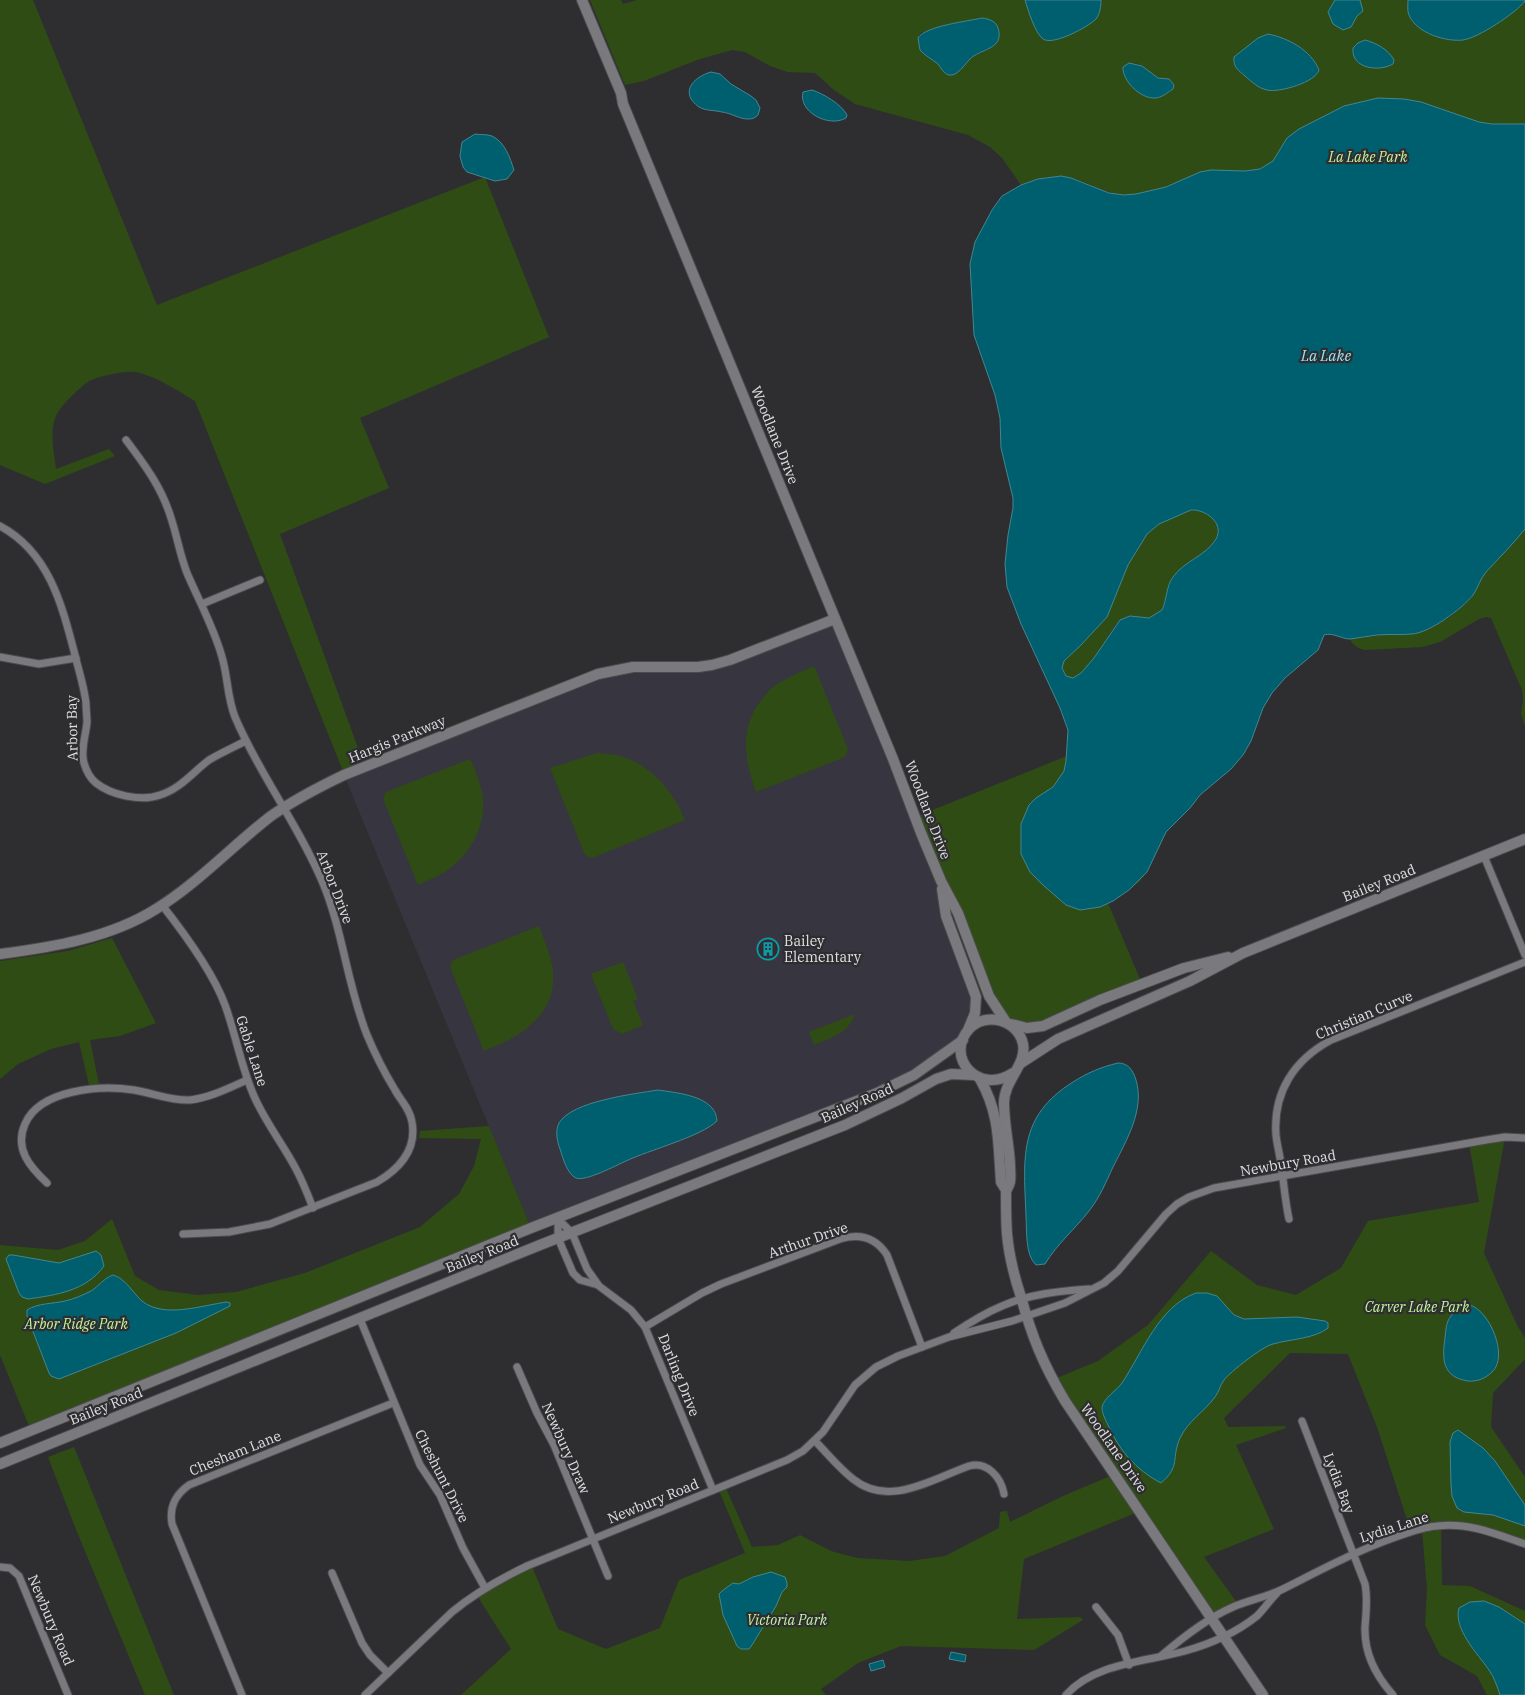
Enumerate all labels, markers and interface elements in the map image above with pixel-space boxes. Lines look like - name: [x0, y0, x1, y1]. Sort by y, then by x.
- park label: La Lake Park: [1327, 148, 1408, 166]
- water label: La Lake: [1300, 346, 1351, 365]
- street label: Woodlane Drive: [747, 383, 803, 487]
- street label: Arbor Bay: [62, 694, 82, 761]
- street label: Hargis Parkway: [346, 711, 449, 767]
- street label: Woodlane Drive: [901, 758, 955, 862]
- street label: Arbor Drive: [313, 848, 357, 926]
- street label: Bailey Road: [1340, 860, 1419, 906]
- place label: Bailey Elementary: [784, 932, 862, 966]
- building icon: Bailey Elementary: [756, 937, 780, 961]
- street label: Christian Curve: [1313, 986, 1415, 1044]
- street label: Gable Lane: [232, 1013, 272, 1089]
- street label: Bailey Road: [818, 1079, 896, 1127]
- street label: Newbury Road: [1239, 1146, 1338, 1180]
- street label: Arthur Drive: [766, 1218, 850, 1262]
- street label: Bailey Road: [443, 1231, 522, 1277]
- park label: Carver Lake Park: [1365, 1298, 1470, 1316]
- park label: Arbor Ridge Park: [23, 1315, 128, 1333]
- street label: Darling Drive: [654, 1331, 704, 1419]
- street label: Bailey Road: [67, 1383, 146, 1429]
- street label: Newbury Draw: [538, 1400, 594, 1497]
- street label: Woodlane Drive: [1077, 1400, 1151, 1496]
- street label: Chesham Lane: [186, 1426, 284, 1480]
- street label: Cheshunt Drive: [411, 1426, 473, 1526]
- street label: Lydia Bay: [1319, 1450, 1359, 1516]
- street label: Newbury Road: [605, 1474, 702, 1528]
- street label: Lydia Lane: [1357, 1507, 1431, 1547]
- street label: Newbury Road: [24, 1572, 78, 1669]
- park label: Victoria Park: [747, 1611, 828, 1629]

